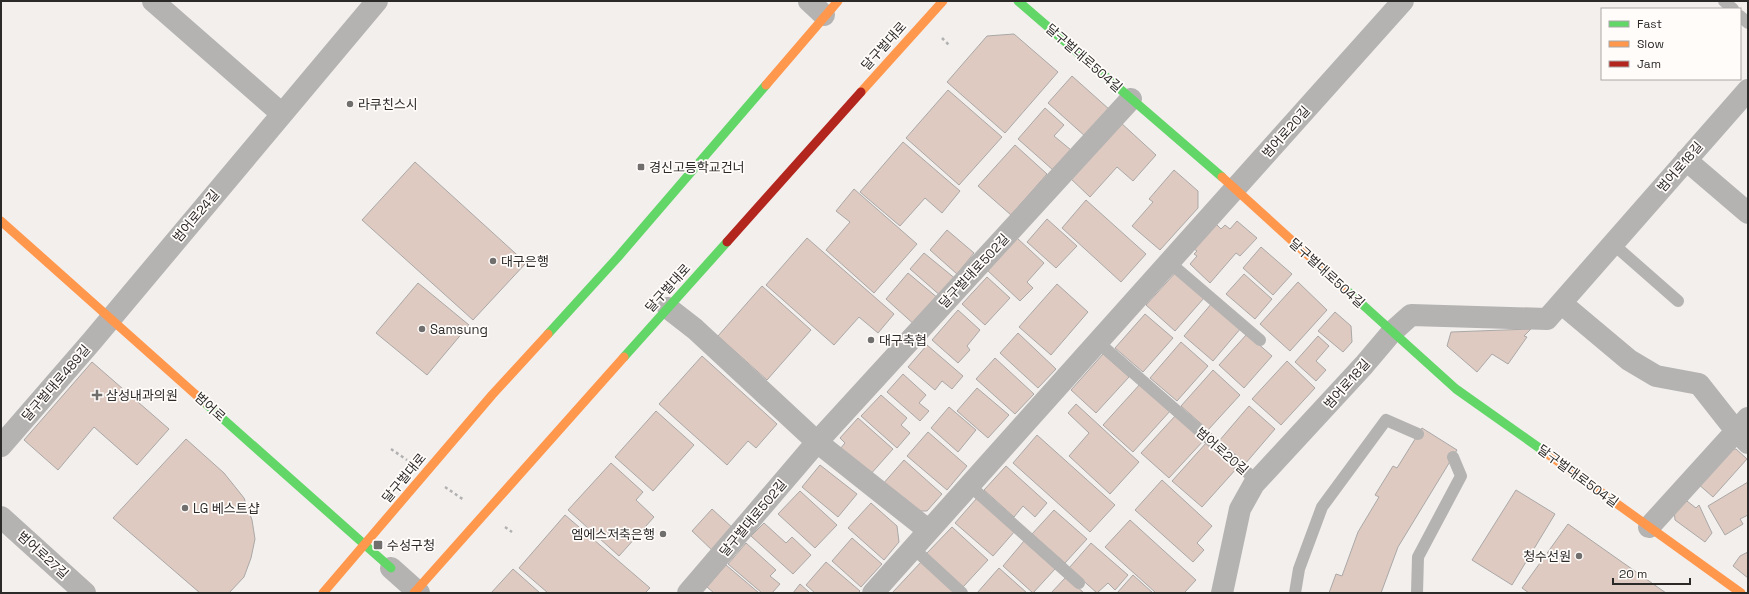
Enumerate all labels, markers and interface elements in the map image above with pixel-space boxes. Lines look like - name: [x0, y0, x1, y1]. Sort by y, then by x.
- legend: [1601, 8, 1741, 80]
- text: Fast: [1637, 16, 1662, 32]
- street label: 달구벌대로: [858, 18, 910, 74]
- street label: 달구벌대로504길: [1042, 20, 1126, 96]
- text: Slow: [1637, 36, 1664, 52]
- text: Jam: [1637, 56, 1661, 72]
- place label: 라쿠친스시: [358, 96, 418, 113]
- marker: 라쿠친스시: [345, 99, 355, 109]
- street label: 범어로20길: [1258, 103, 1314, 161]
- street label: 범어로18길: [1653, 138, 1707, 196]
- place label: 경신고등학교건너: [649, 159, 745, 176]
- marker: 경신고등학교건너: [636, 162, 646, 172]
- street label: 범어로24길: [169, 186, 223, 246]
- street label: 달구벌대로502길: [935, 230, 1013, 312]
- street label: 달구벌대로504길: [1286, 235, 1368, 311]
- place label: 대구은행: [501, 253, 549, 270]
- marker: 대구은행: [488, 256, 498, 266]
- street label: 달구벌대로: [642, 260, 694, 316]
- place label: Samsung: [430, 321, 488, 338]
- marker: Samsung: [417, 324, 427, 334]
- place label: 대구축협: [879, 332, 927, 349]
- marker: 대구축협: [866, 335, 876, 345]
- street label: 달구벌대로489길: [18, 341, 94, 425]
- street label: 범어로18길: [1320, 356, 1374, 412]
- place label: 삼성내과의원: [106, 387, 178, 404]
- marker: 삼성내과의원: [91, 389, 103, 401]
- street label: 범어로: [191, 389, 229, 425]
- street label: 범어로20길: [1192, 424, 1252, 478]
- street label: 달구벌대로504길: [1534, 441, 1622, 511]
- street label: 달구벌대로: [378, 450, 430, 506]
- street label: 달구벌대로502길: [716, 476, 790, 560]
- place label: LG 베스트샵: [193, 500, 260, 517]
- marker: LG 베스트샵: [180, 503, 190, 513]
- place label: 엠에스저축은행: [571, 526, 655, 543]
- street label: 범어로27길: [14, 528, 72, 582]
- marker: 엠에스저축은행: [658, 529, 668, 539]
- place label: 수성구청: [387, 537, 435, 554]
- marker: 수성구청: [372, 539, 384, 551]
- place label: 청수선원: [1523, 548, 1571, 565]
- marker: 청수선원: [1574, 551, 1584, 561]
- scale bar: [1613, 560, 1690, 586]
- text: 20 m: [1619, 566, 1647, 582]

